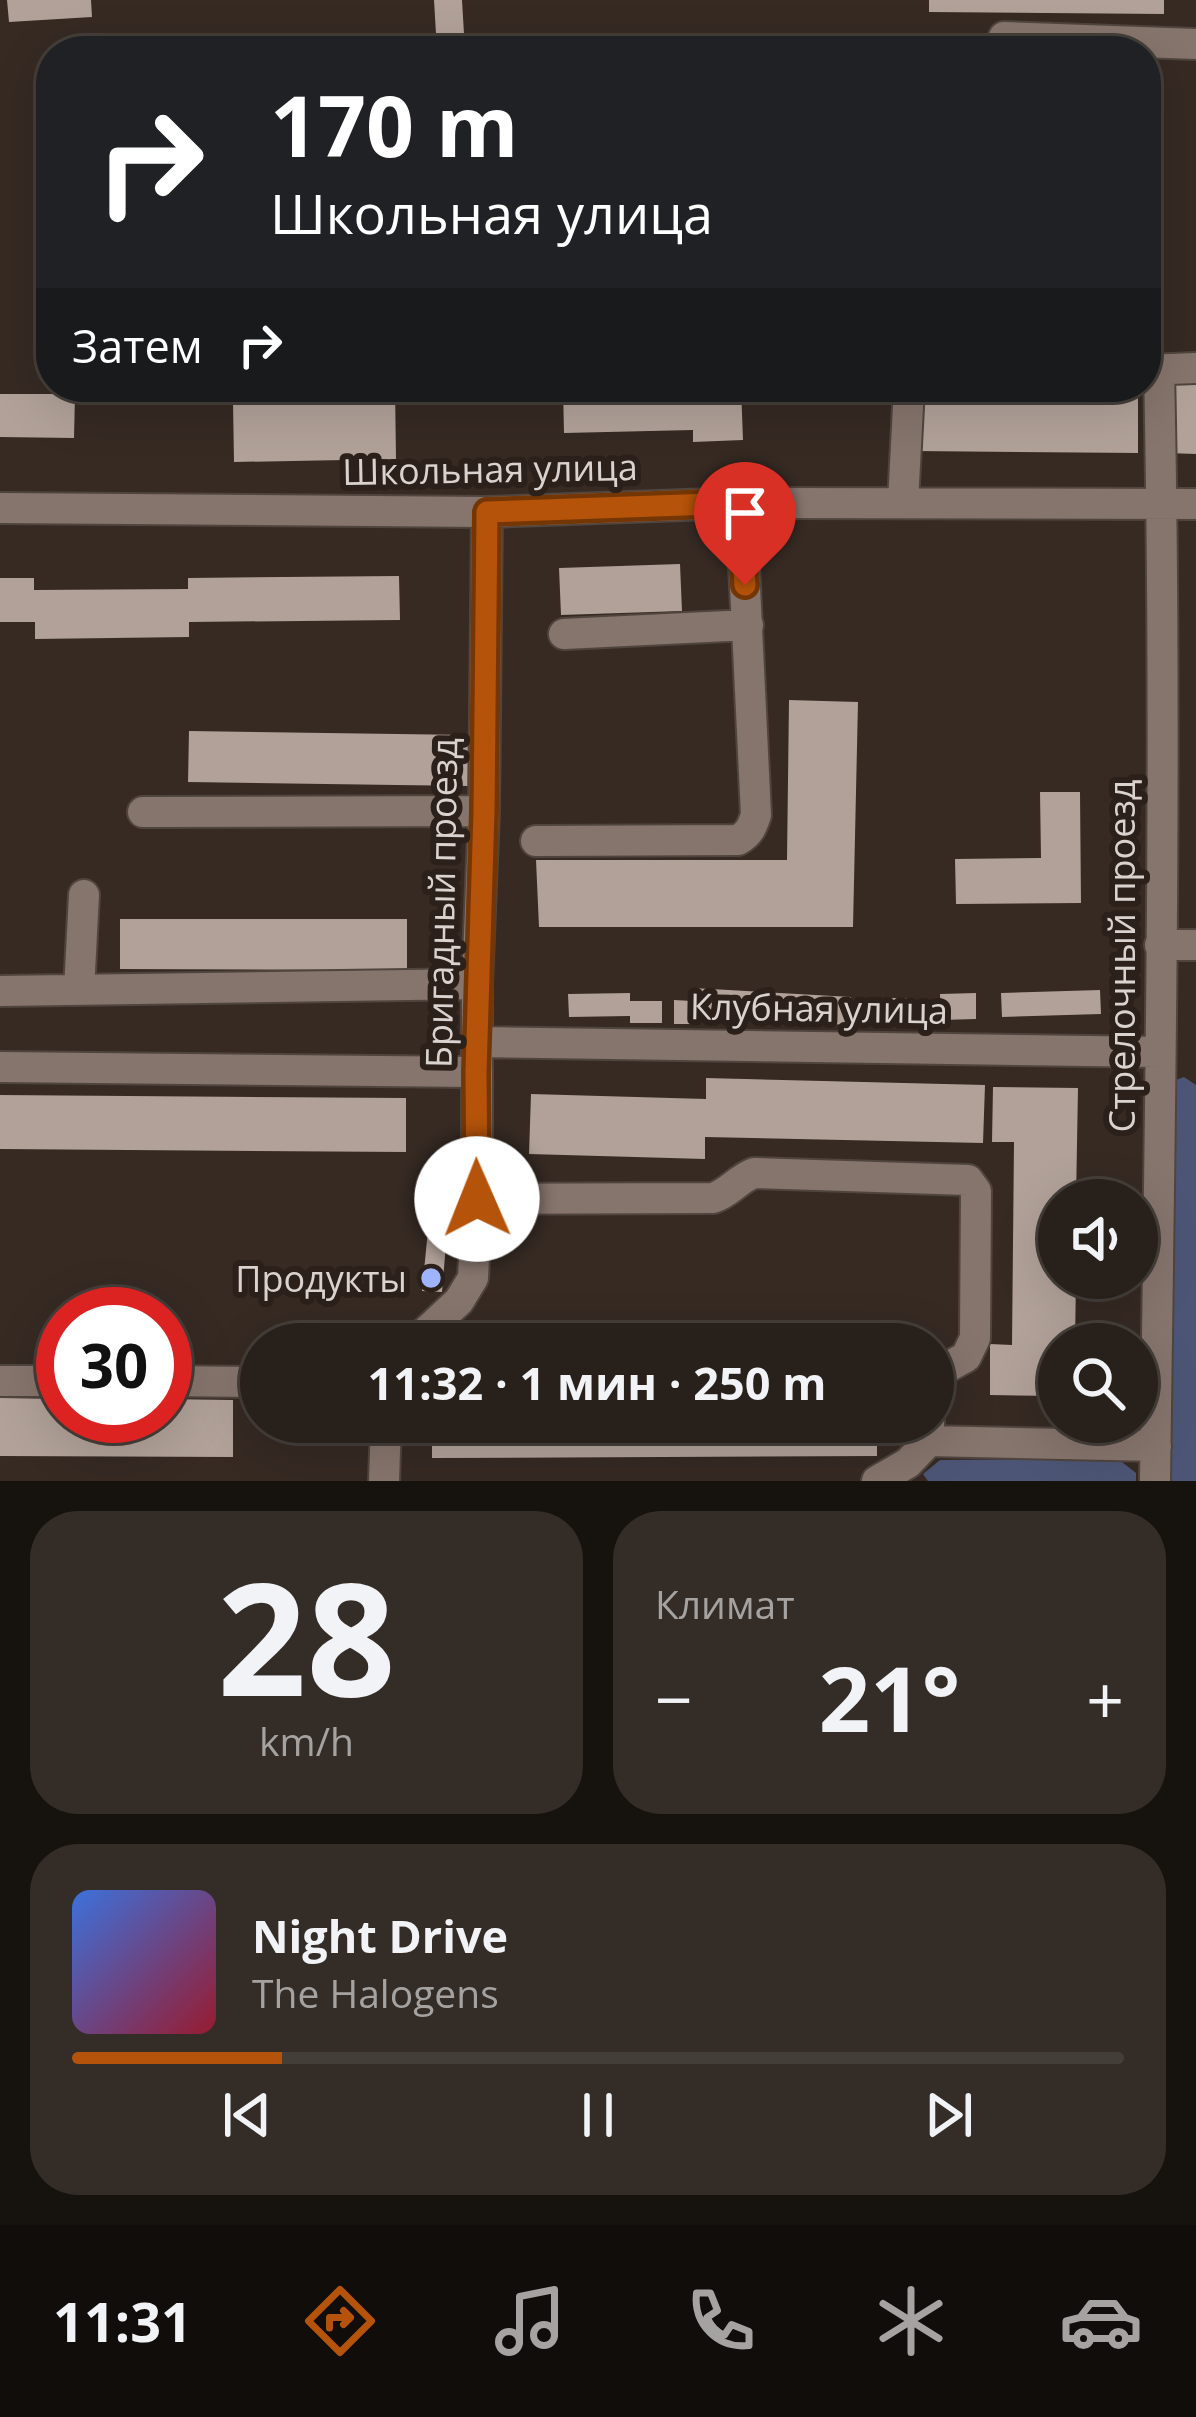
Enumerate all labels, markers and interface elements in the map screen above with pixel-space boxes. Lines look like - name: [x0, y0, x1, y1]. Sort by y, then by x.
- text: 170 m: [270, 67, 518, 182]
- icon: right: [72, 84, 228, 240]
- text: Школьная улица: [270, 176, 713, 250]
- icon: right: [227, 312, 293, 378]
- text: Затем: [72, 315, 203, 376]
- street label: Школьная улица: [342, 442, 638, 496]
- pin: [694, 462, 796, 585]
- icon: arrive: [712, 480, 778, 546]
- street label: Бригадный проезд: [414, 738, 468, 1068]
- street label: Стрелочный проезд: [1097, 780, 1146, 1132]
- street label: Клубная улица: [690, 981, 948, 1035]
- position arrow: [414, 1136, 540, 1262]
- map controls: [1038, 1179, 1158, 1443]
- button: sound: [1038, 1179, 1158, 1299]
- place label: Продукты: [235, 1254, 407, 1303]
- marker: Продукты: [418, 1265, 444, 1291]
- speed limit sign: 30: [36, 1287, 192, 1443]
- button: search: [1038, 1323, 1158, 1443]
- text: 11:32 · 1 мин · 250 m: [368, 1352, 826, 1413]
- text: 28: [217, 1529, 396, 1742]
- text: Климат: [655, 1577, 795, 1630]
- text: 21°: [819, 1636, 960, 1758]
- text: −: [655, 1653, 693, 1743]
- text: +: [1086, 1653, 1124, 1743]
- text: km/h: [259, 1714, 354, 1767]
- text: Night Drive: [252, 1905, 508, 1966]
- text: The Halogens: [252, 1966, 499, 2019]
- icon: previous: [214, 2082, 280, 2148]
- icon: pause: [565, 2082, 631, 2148]
- icon: next: [916, 2082, 982, 2148]
- icon: directions: [298, 2279, 382, 2363]
- icon: music: [488, 2279, 572, 2363]
- icon: phone: [679, 2279, 763, 2363]
- icon: climate: [869, 2279, 953, 2363]
- icon: car: [1059, 2279, 1143, 2363]
- text: 11:31: [53, 2284, 192, 2358]

